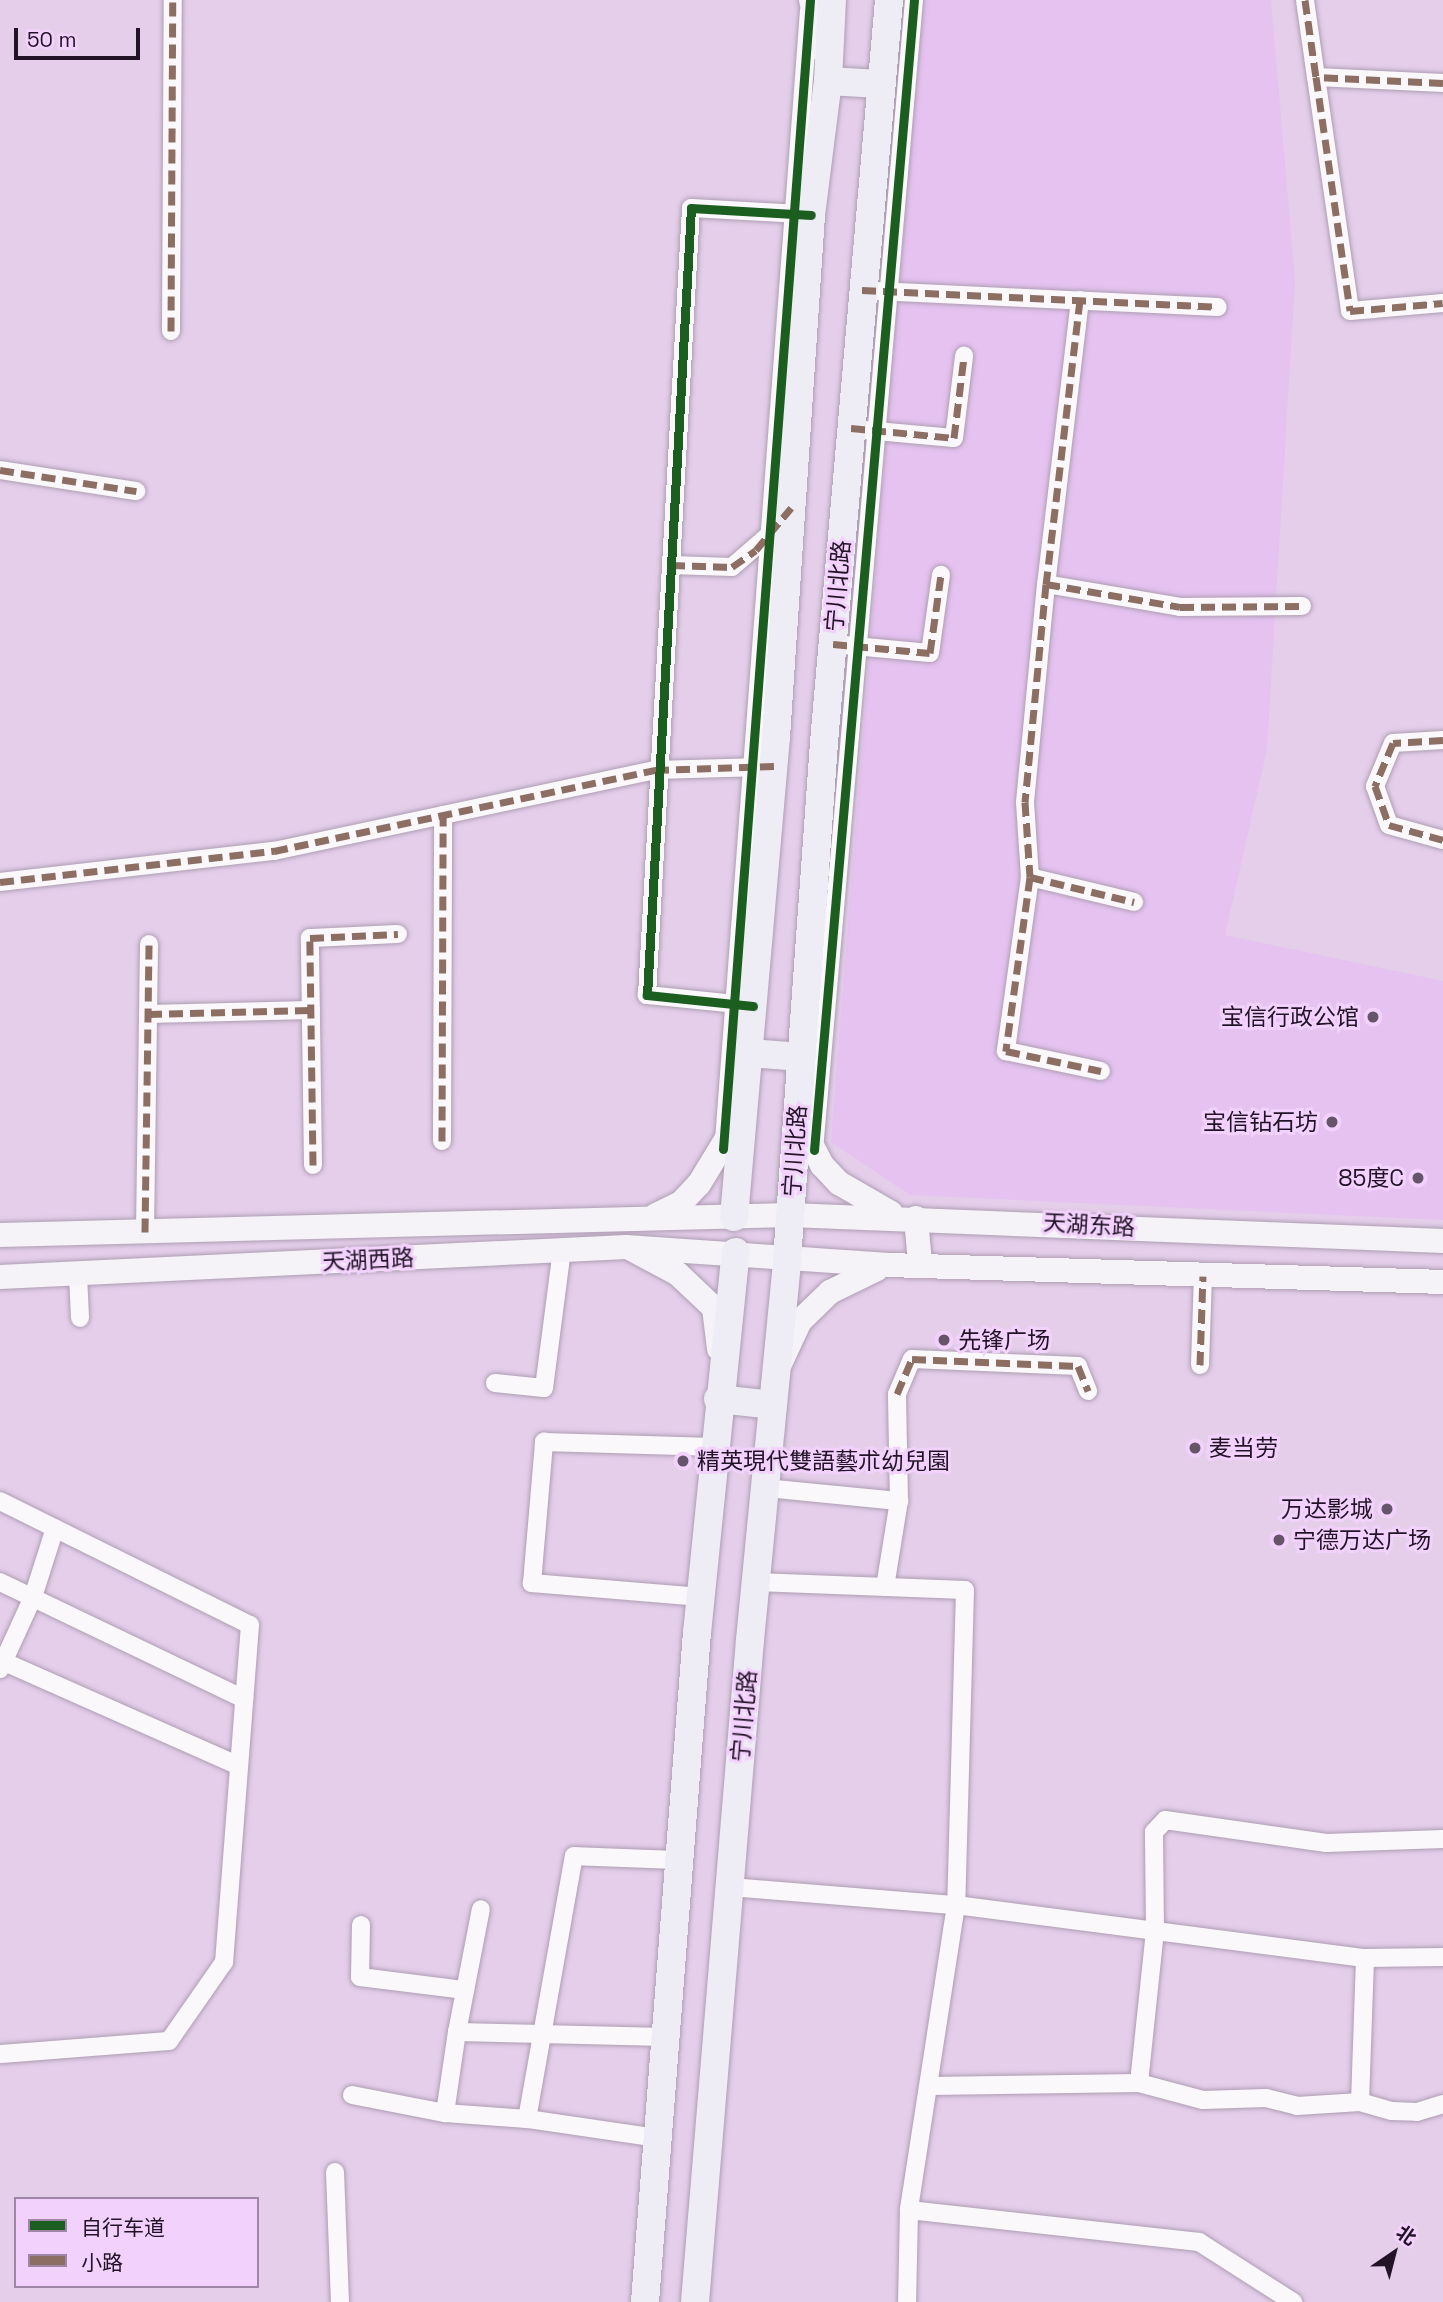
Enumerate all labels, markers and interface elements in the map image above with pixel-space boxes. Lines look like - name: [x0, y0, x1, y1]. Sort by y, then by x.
- scale bar: [18, 14, 144, 58]
- text: 50 m: [27, 26, 77, 53]
- street label: 宁川北路: [820, 539, 856, 633]
- place label: 宝信行政公馆: [1221, 1003, 1359, 1031]
- marker: 宝信行政公馆: [1365, 1009, 1381, 1025]
- street label: 宁川北路: [778, 1104, 812, 1198]
- place label: 宝信钻石坊: [1203, 1108, 1318, 1136]
- marker: 宝信钻石坊: [1324, 1114, 1340, 1130]
- place label: 85度C: [1338, 1164, 1404, 1192]
- marker: 85度C: [1410, 1170, 1426, 1186]
- street label: 天湖东路: [1042, 1209, 1136, 1241]
- street label: 天湖西路: [321, 1244, 415, 1276]
- place label: 先锋广场: [958, 1326, 1050, 1354]
- marker: 先锋广场: [936, 1332, 952, 1348]
- place label: 麦当劳: [1209, 1434, 1278, 1462]
- marker: 麦当劳: [1187, 1440, 1203, 1456]
- place label: 精英現代雙語藝朮幼兒園: [697, 1447, 950, 1475]
- marker: 精英現代雙語藝朮幼兒園: [675, 1453, 691, 1469]
- place label: 万达影城: [1281, 1495, 1373, 1523]
- marker: 万达影城: [1379, 1501, 1395, 1517]
- place label: 宁德万达广场: [1293, 1526, 1431, 1554]
- marker: 宁德万达广场: [1271, 1532, 1287, 1548]
- street label: 宁川北路: [726, 1669, 762, 1763]
- legend: [14, 2197, 259, 2288]
- text: 自行车道: [81, 2214, 165, 2241]
- north arrow: [1359, 2218, 1429, 2288]
- text: 北: [1391, 2220, 1421, 2251]
- text: 小路: [81, 2249, 123, 2276]

